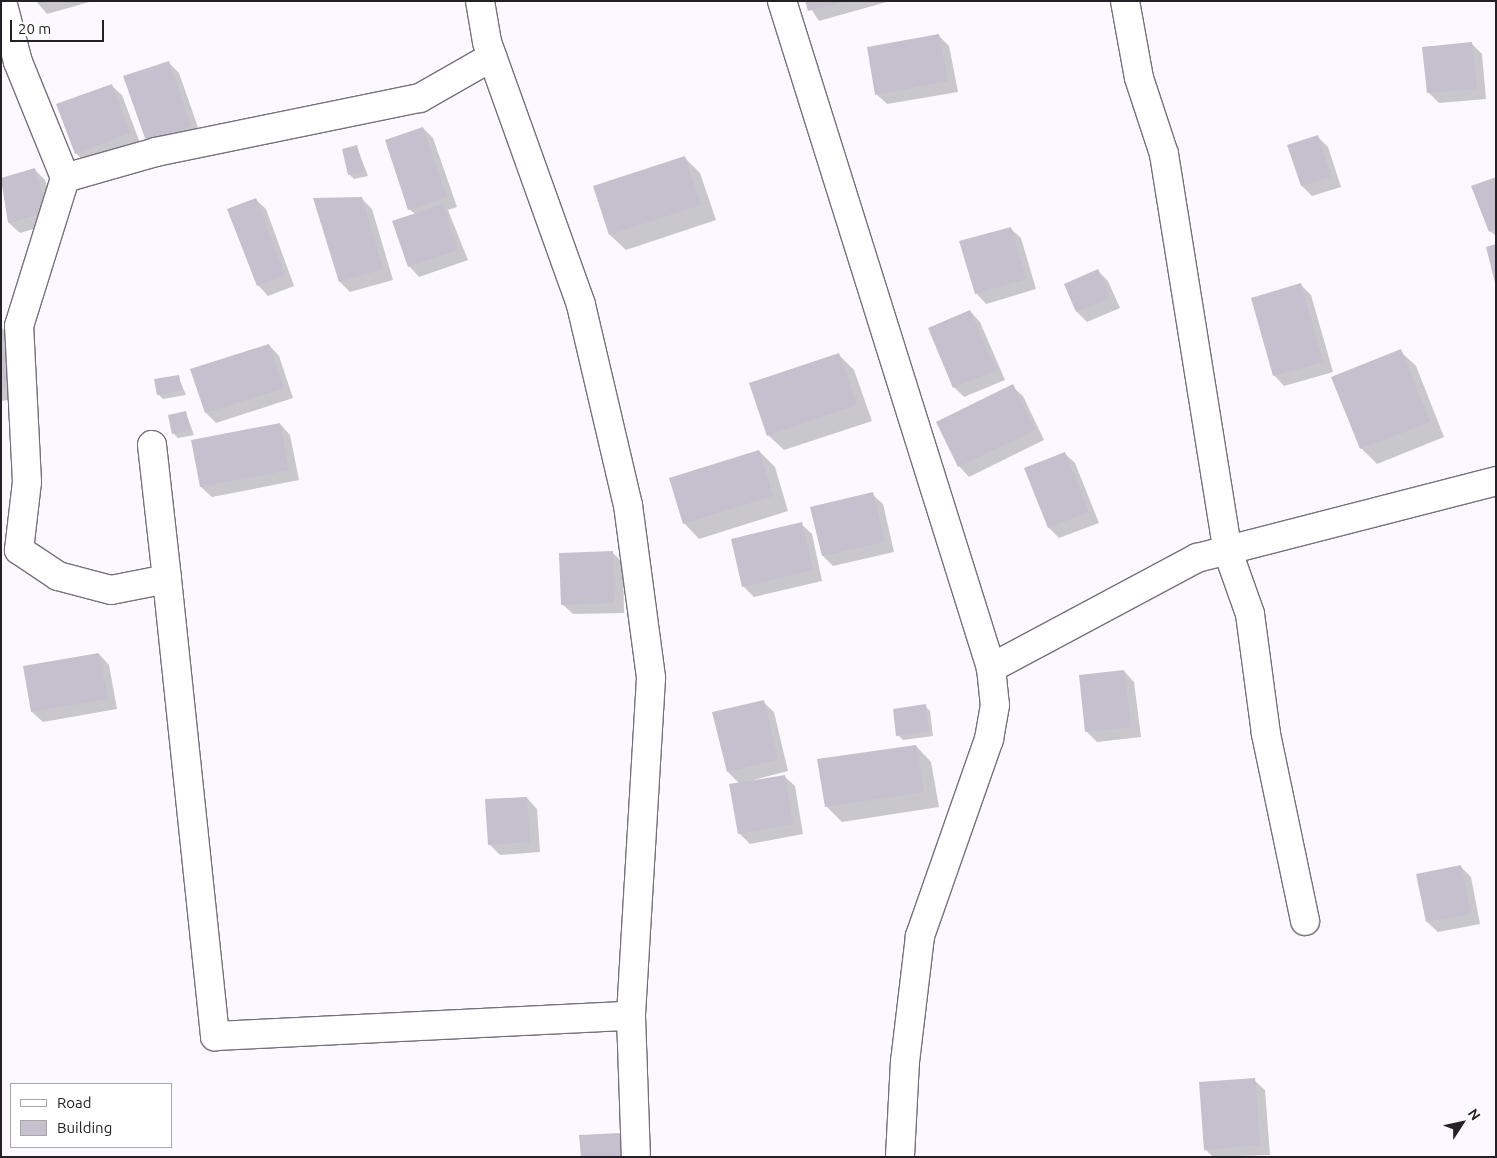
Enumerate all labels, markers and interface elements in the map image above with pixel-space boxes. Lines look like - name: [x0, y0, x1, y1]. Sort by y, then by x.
- scale bar: [12, 10, 106, 42]
- text: 20 m: [18, 20, 51, 37]
- legend: [10, 1083, 172, 1148]
- text: Road: [57, 1094, 92, 1111]
- north arrow: [1437, 1098, 1487, 1148]
- text: N: [1465, 1106, 1484, 1123]
- text: Building: [57, 1119, 112, 1136]

